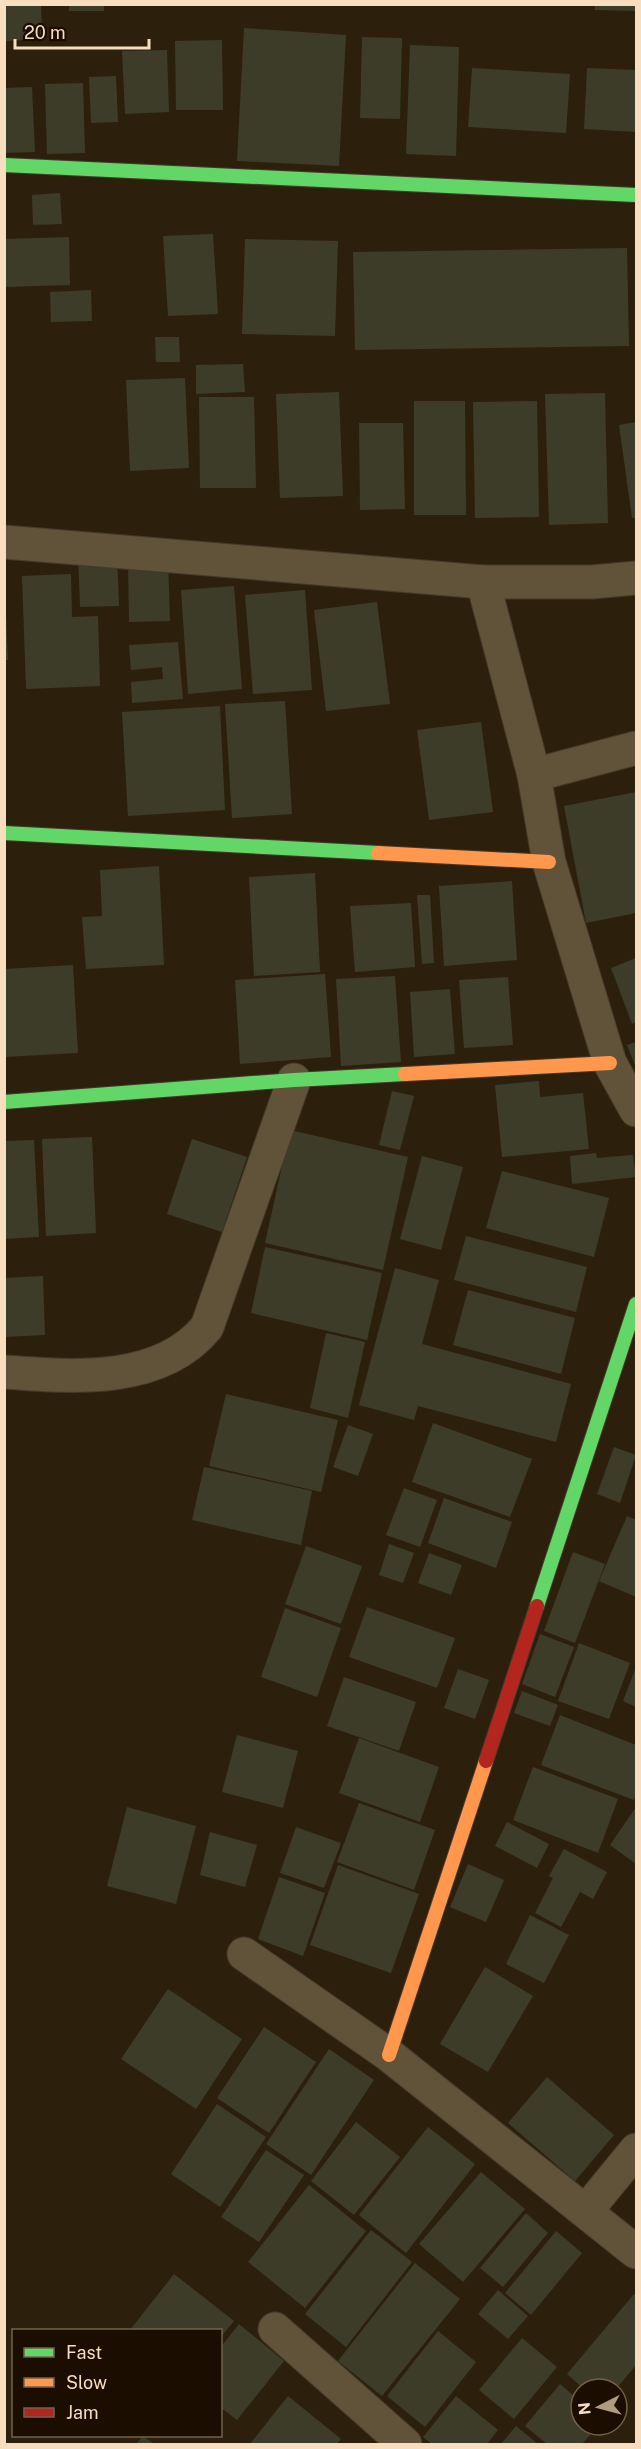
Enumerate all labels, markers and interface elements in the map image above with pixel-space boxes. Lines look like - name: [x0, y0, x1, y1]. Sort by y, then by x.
- scale bar: [15, 12, 148, 50]
- text: 20 m: [24, 22, 66, 43]
- legend: [12, 2329, 222, 2437]
- text: Fast: [66, 2342, 102, 2363]
- text: Slow: [66, 2372, 107, 2393]
- north arrow: [569, 2377, 629, 2437]
- text: N: [574, 2401, 595, 2416]
- text: Jam: [66, 2402, 99, 2423]

